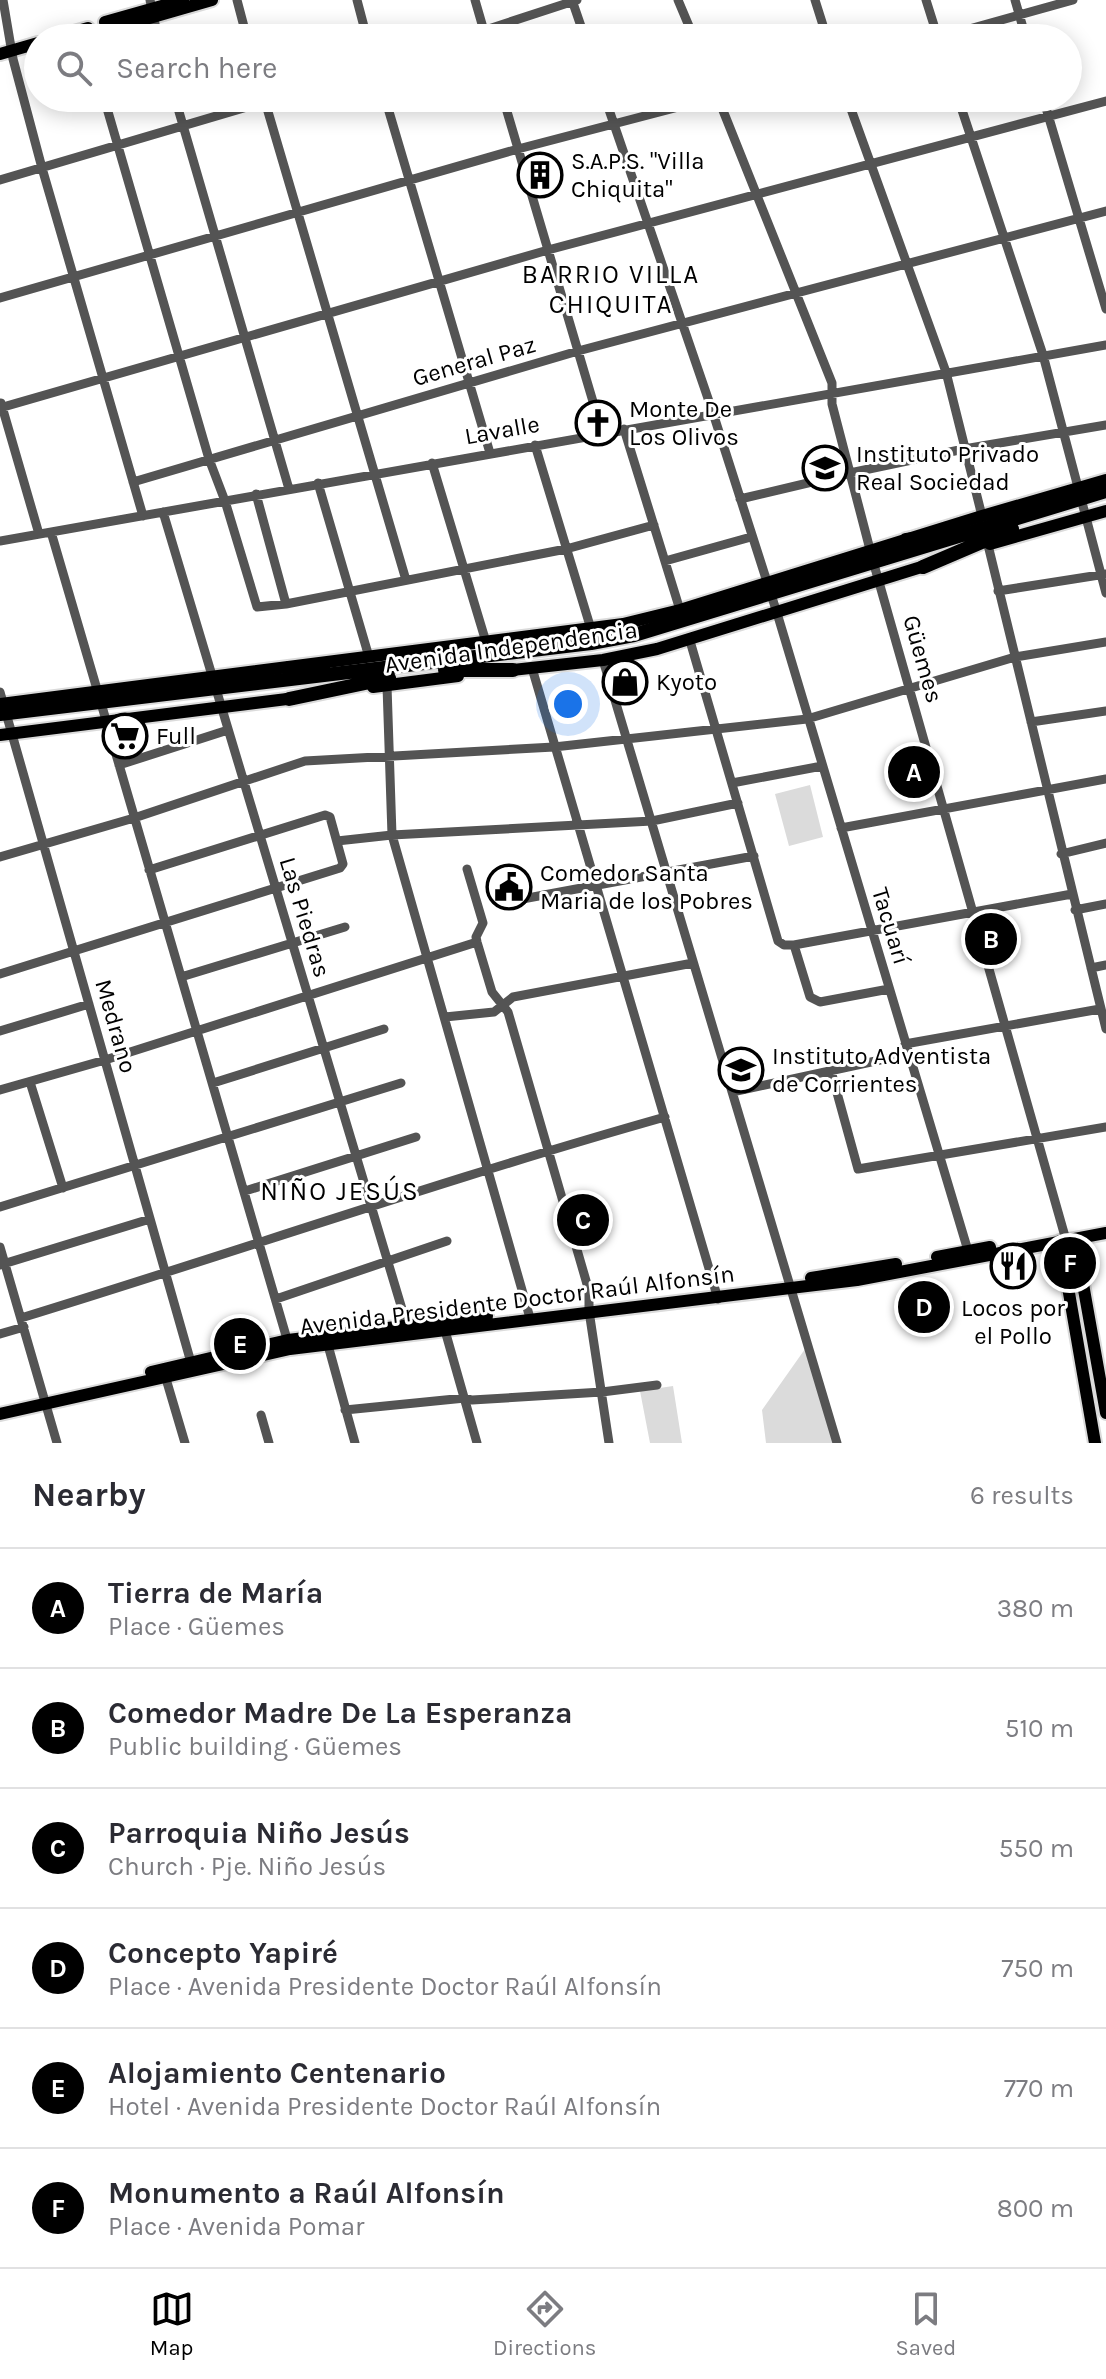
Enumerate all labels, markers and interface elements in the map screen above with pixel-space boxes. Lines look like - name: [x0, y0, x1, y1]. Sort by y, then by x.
- search box: [24, 24, 1082, 112]
- icon: search: [52, 46, 96, 90]
- text: Search here: [116, 50, 277, 86]
- place label: S.A.P.S. "Villa Chiquita": [571, 147, 705, 203]
- building icon: S.A.P.S. "Villa Chiquita": [516, 151, 564, 199]
- district label: BARRIO VILLA CHIQUITA: [522, 259, 700, 320]
- street label: General Paz: [409, 330, 539, 392]
- place label: Monte De Los Olivos: [629, 395, 739, 451]
- church icon: Monte De Los Olivos: [574, 399, 622, 447]
- street label: Lavalle: [462, 410, 542, 450]
- place label: Instituto Privado Real Sociedad: [856, 440, 1039, 496]
- school or university icon: Instituto Privado Real Sociedad: [801, 444, 849, 492]
- street label: Güemes: [897, 612, 949, 706]
- street label: Avenida Independencia: [383, 615, 639, 679]
- shop icon: Kyoto: [601, 658, 649, 706]
- place label: Kyoto: [656, 668, 717, 696]
- your location: [548, 684, 588, 724]
- supermarket icon: Full: [101, 712, 149, 760]
- place label: Full: [156, 722, 196, 750]
- pin: A: [888, 742, 940, 802]
- street label: Las Piedras: [273, 854, 337, 980]
- place label: Comedor Santa Maria de los Pobres: [540, 859, 753, 915]
- public building icon: Comedor Santa Maria de los Pobres: [485, 863, 533, 911]
- street label: Tacuarí: [866, 884, 916, 969]
- pin: B: [965, 909, 1017, 969]
- street label: Medrano: [89, 976, 143, 1076]
- place label: Instituto Adventista de Corrientes: [772, 1042, 991, 1098]
- school or university icon: Instituto Adventista de Corrientes: [717, 1046, 765, 1094]
- district label: NIÑO JESÚS: [260, 1175, 420, 1207]
- pin: C: [557, 1190, 609, 1250]
- pin: F: [1044, 1233, 1096, 1293]
- restaurant icon: Locos por el Pollo: [989, 1242, 1037, 1290]
- street label: Avenida Presidente Doctor Raúl Alfonsín: [298, 1259, 736, 1341]
- pin: D: [898, 1277, 950, 1337]
- place label: Locos por el Pollo: [961, 1294, 1065, 1350]
- pin: E: [214, 1314, 266, 1374]
- text: Nearby: [32, 1475, 146, 1515]
- text: 6 results: [970, 1480, 1074, 1511]
- text: Tierra de María: [108, 1575, 323, 1611]
- text: A: [50, 1593, 66, 1624]
- text: 380 m: [997, 1593, 1074, 1624]
- text: Place · Güemes: [108, 1611, 285, 1642]
- text: Comedor Madre De La Esperanza: [108, 1695, 573, 1731]
- text: B: [50, 1713, 66, 1744]
- text: 510 m: [1005, 1713, 1074, 1744]
- text: Public building · Güemes: [108, 1731, 402, 1762]
- text: Parroquia Niño Jesús: [108, 1815, 410, 1851]
- text: C: [50, 1833, 66, 1864]
- text: 550 m: [999, 1833, 1074, 1864]
- text: Church · Pje. Niño Jesús: [108, 1851, 386, 1882]
- text: Concepto Yapiré: [108, 1935, 338, 1971]
- text: D: [49, 1953, 67, 1984]
- text: 750 m: [1001, 1953, 1074, 1984]
- text: Place · Avenida Presidente Doctor Raúl Alfonsín: [108, 1971, 662, 2002]
- text: Alojamiento Centenario: [108, 2055, 446, 2091]
- text: E: [50, 2073, 66, 2104]
- text: 770 m: [1004, 2073, 1074, 2104]
- text: Hotel · Avenida Presidente Doctor Raúl Alfonsín: [108, 2091, 661, 2122]
- text: Monumento a Raúl Alfonsín: [108, 2175, 505, 2211]
- text: F: [51, 2193, 65, 2224]
- text: 800 m: [997, 2193, 1074, 2224]
- text: Place · Avenida Pomar: [108, 2211, 365, 2242]
- tab: Map: [150, 2287, 194, 2361]
- tab: Directions: [493, 2287, 596, 2361]
- tab: Saved: [896, 2287, 956, 2361]

